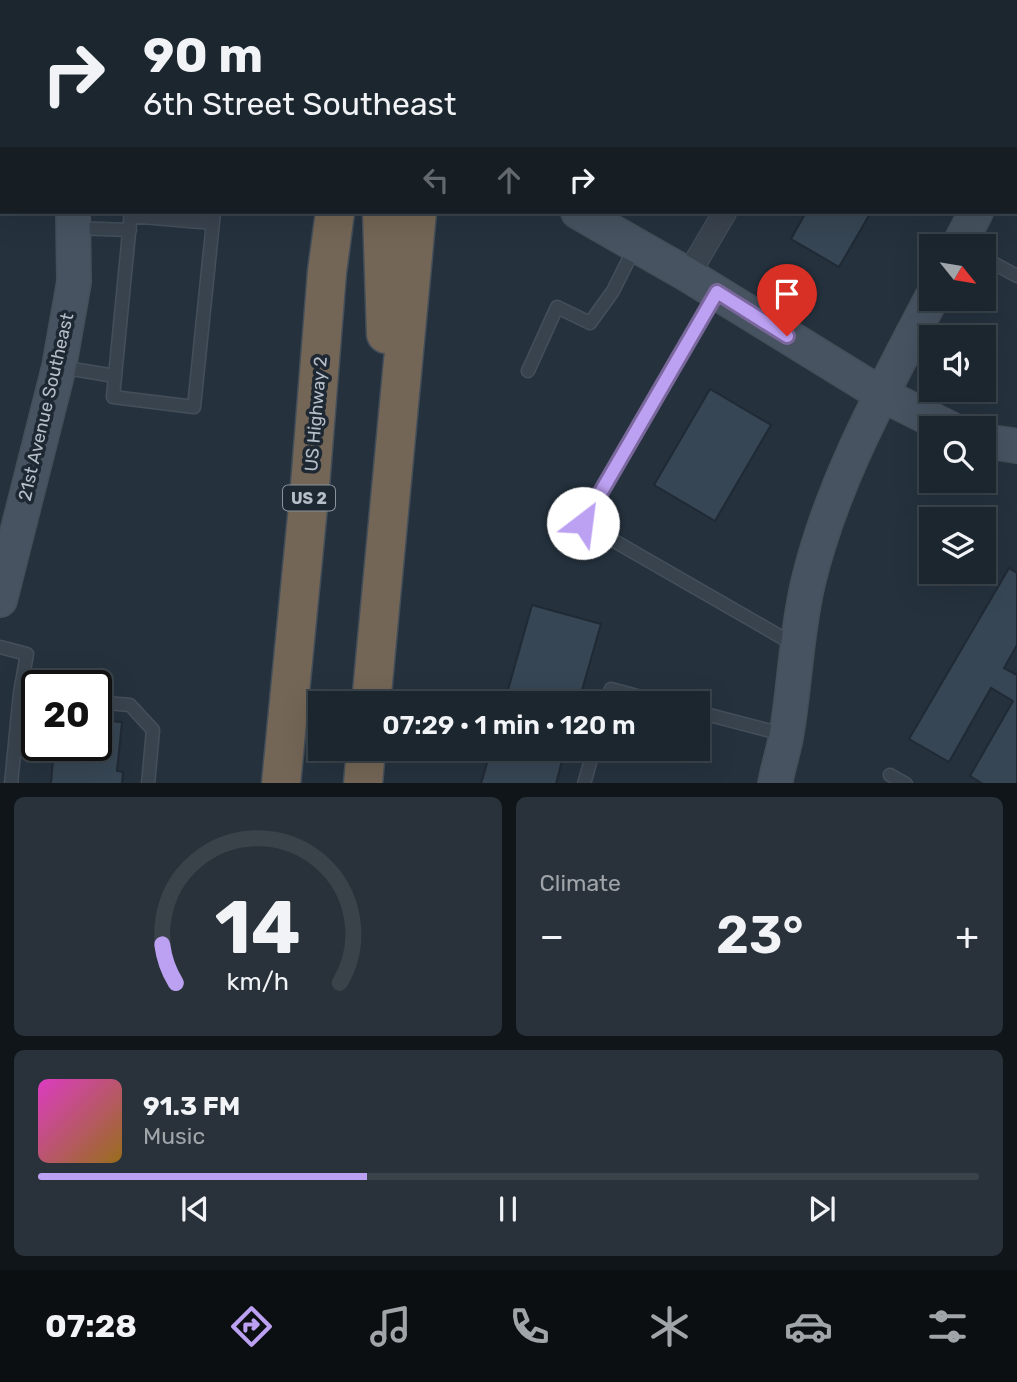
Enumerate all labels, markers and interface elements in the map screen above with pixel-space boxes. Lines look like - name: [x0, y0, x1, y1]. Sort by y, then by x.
- text: 90 m: [143, 26, 263, 84]
- icon: right: [28, 28, 119, 119]
- text: 6th Street Southeast: [143, 85, 456, 123]
- icon: left: [417, 161, 455, 199]
- icon: ahead: [490, 161, 528, 199]
- icon: right: [563, 161, 601, 199]
- north arrow: [919, 234, 996, 312]
- map controls: [919, 234, 996, 584]
- pin: [757, 264, 817, 336]
- icon: arrive: [768, 275, 806, 313]
- street label: 21st Avenue Southeast: [14, 311, 78, 503]
- button: sound: [919, 325, 996, 402]
- street label: US Highway 2: [300, 356, 332, 472]
- button: search: [919, 416, 996, 493]
- road number: US 2: [283, 485, 335, 510]
- position arrow: [546, 486, 620, 560]
- button: layers: [919, 507, 996, 584]
- speed limit sign: 20: [21, 670, 112, 761]
- text: 07:29 · 1 min · 120 m: [382, 710, 636, 741]
- text: Climate: [540, 869, 621, 897]
- text: 14: [215, 885, 301, 971]
- text: 23°: [716, 904, 804, 966]
- text: −: [540, 913, 564, 959]
- text: +: [955, 913, 979, 959]
- text: km/h: [227, 966, 289, 995]
- text: 91.3 FM: [143, 1091, 240, 1122]
- text: Music: [143, 1122, 205, 1150]
- icon: previous: [176, 1190, 214, 1228]
- icon: pause: [489, 1190, 527, 1228]
- icon: next: [803, 1190, 841, 1228]
- icon: directions: [227, 1302, 276, 1351]
- icon: music: [366, 1302, 415, 1351]
- icon: phone: [505, 1302, 554, 1351]
- icon: climate: [645, 1302, 694, 1351]
- icon: car: [784, 1302, 833, 1351]
- icon: filters: [923, 1302, 972, 1351]
- text: 07:28: [45, 1307, 137, 1345]

